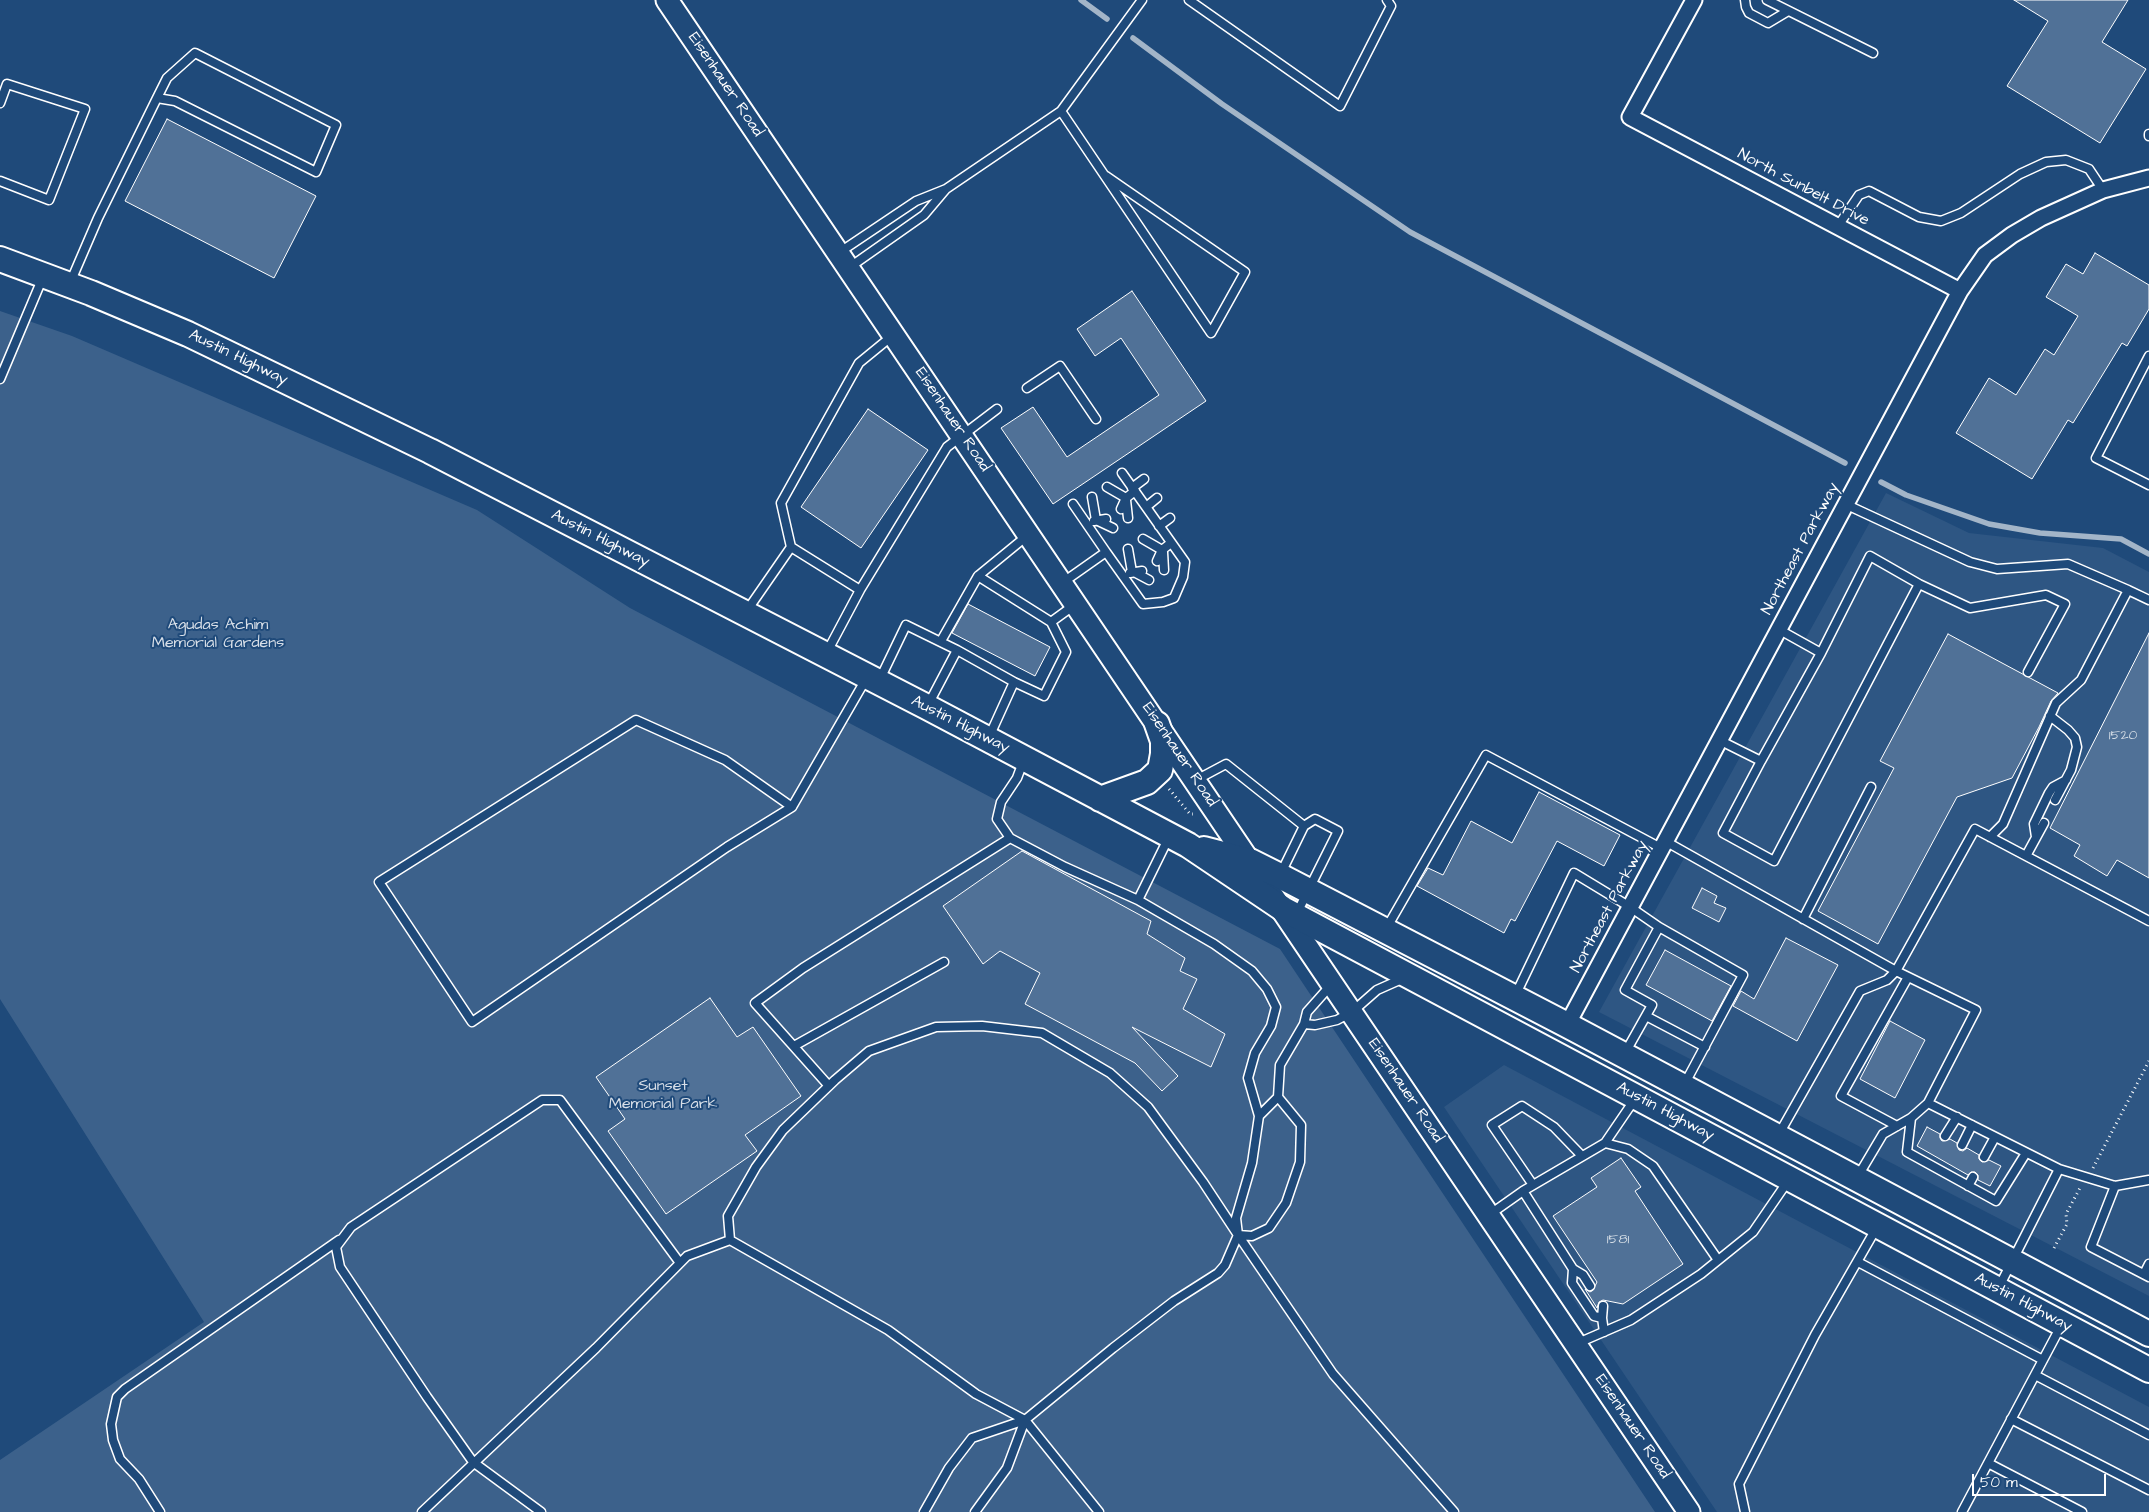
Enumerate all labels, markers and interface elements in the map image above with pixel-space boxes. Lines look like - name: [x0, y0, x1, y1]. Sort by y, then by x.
- street label: Eisenhauer Road: [683, 29, 767, 141]
- street label: North Sunbelt Drive: [1734, 145, 1872, 231]
- street label: Austin Highway: [185, 326, 291, 390]
- street label: Eisenhauer Road: [910, 364, 994, 476]
- street label: Northeast Parkway: [1758, 480, 1844, 618]
- street label: Austin Highway: [548, 506, 652, 572]
- park label: Agudas Achim Memorial Gardens: [152, 616, 284, 654]
- street label: Austin Highway: [908, 692, 1012, 758]
- street label: Eisenhauer Road: [1137, 699, 1221, 811]
- house number: 1520: [2109, 728, 2137, 744]
- street label: Northeast Parkway: [1567, 838, 1653, 976]
- street label: Eisenhauer Road: [1363, 1035, 1447, 1147]
- park label: Sunset Memorial Park: [609, 1077, 717, 1115]
- street label: Austin Highway: [1613, 1078, 1717, 1146]
- house number: 1581: [1607, 1232, 1629, 1248]
- street label: Austin Highway: [1971, 1269, 2075, 1337]
- street label: Eisenhauer Road: [1590, 1371, 1674, 1483]
- scale bar: [1974, 1464, 2108, 1496]
- text: 50 m: [1980, 1472, 2018, 1493]

